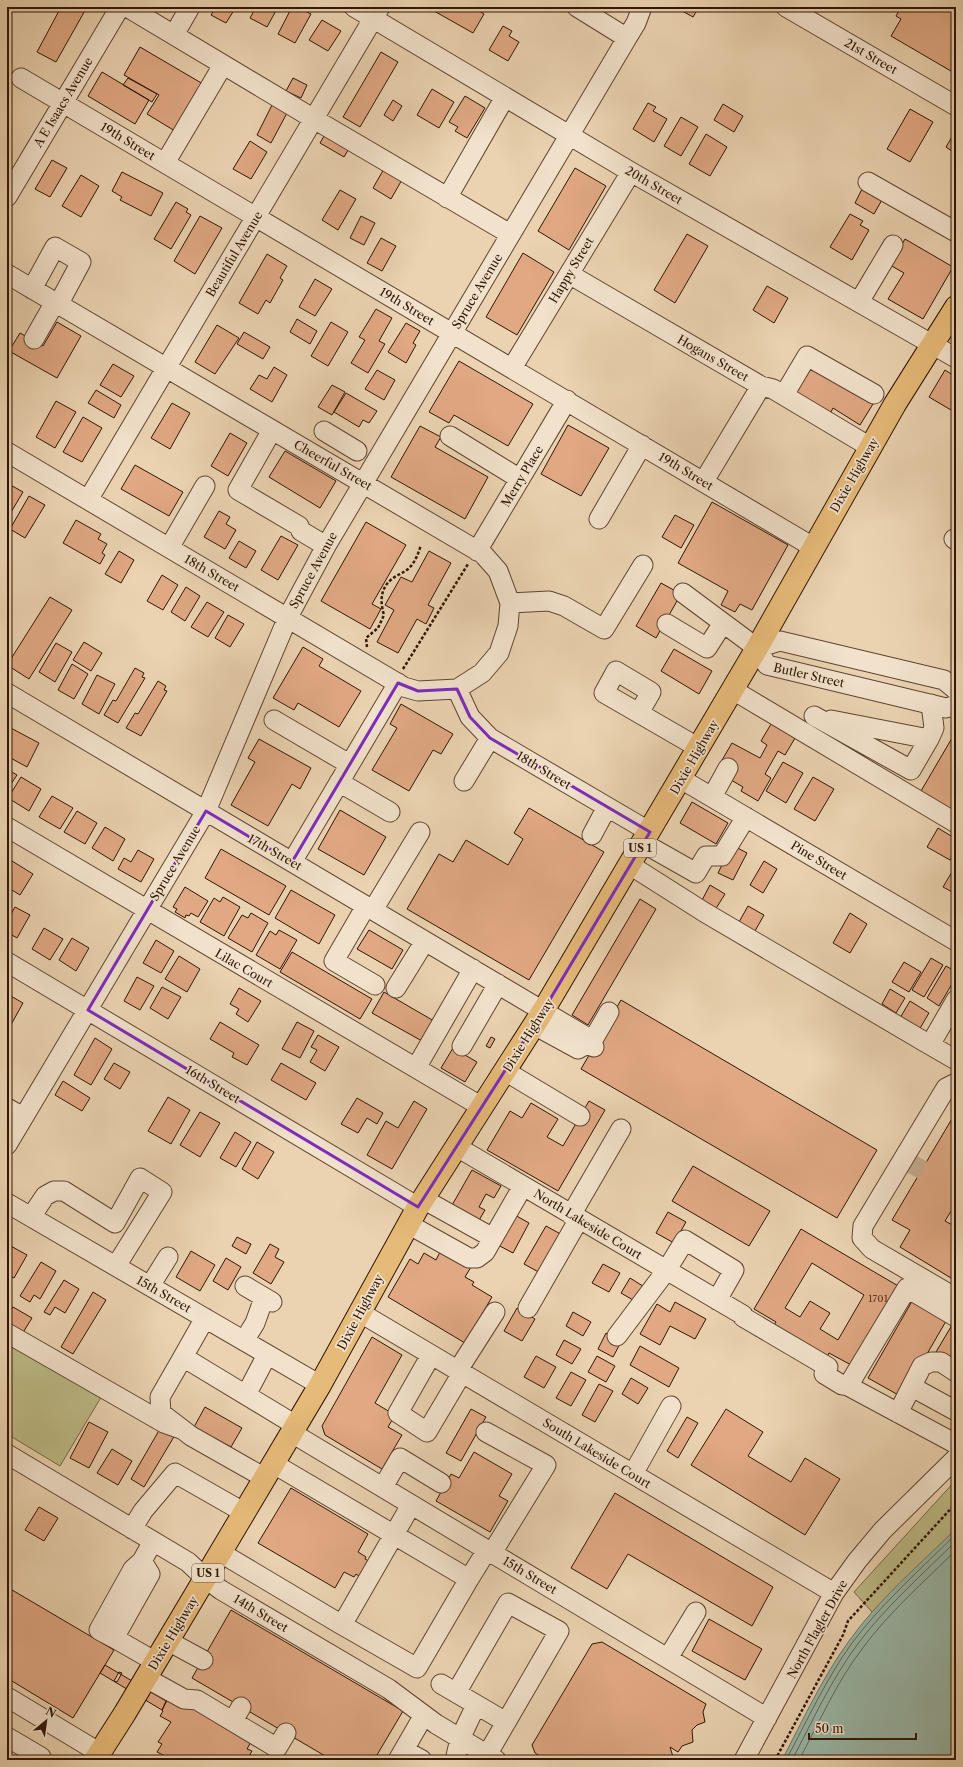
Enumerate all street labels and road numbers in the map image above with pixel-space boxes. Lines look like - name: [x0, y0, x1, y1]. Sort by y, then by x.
- street label: 21st Street: [842, 35, 901, 78]
- street label: A E Isaacs Avenue: [30, 54, 96, 151]
- street label: 19th Street: [98, 119, 159, 164]
- street label: 20th Street: [623, 163, 686, 208]
- street label: Beautiful Avenue: [203, 208, 266, 300]
- street label: Happy Street: [545, 234, 597, 306]
- street label: Spruce Avenue: [449, 250, 506, 331]
- street label: 19th Street: [377, 284, 438, 329]
- street label: Hogans Street: [675, 332, 752, 385]
- street label: Dixie Highway: [827, 435, 882, 515]
- street label: Cheerful Street: [291, 437, 375, 494]
- street label: Merry Place: [498, 442, 546, 509]
- street label: 19th Street: [656, 449, 717, 494]
- street label: Spruce Avenue: [286, 529, 340, 611]
- street label: 18th Street: [182, 551, 243, 595]
- street label: Butler Street: [772, 660, 847, 691]
- street label: Dixie Highway: [667, 717, 722, 797]
- street label: 18th Street: [514, 748, 575, 793]
- street label: Spruce Avenue: [147, 822, 204, 903]
- street label: 17th Street: [245, 831, 305, 874]
- street label: Pine Street: [788, 837, 851, 883]
- road number: US 1: [624, 839, 656, 857]
- street label: Lilac Court: [212, 945, 276, 991]
- street label: Dixie Highway: [499, 995, 557, 1074]
- street label: 16th Street: [183, 1062, 244, 1107]
- street label: North Lakeside Court: [531, 1186, 646, 1263]
- street label: Dixie Highway: [334, 1271, 386, 1352]
- street label: 15th Street: [134, 1272, 195, 1316]
- street label: South Lakeside Court: [540, 1415, 655, 1492]
- street label: 15th Street: [500, 1553, 560, 1597]
- road number: US 1: [192, 1564, 224, 1582]
- street label: North Flagler Drive: [784, 1577, 850, 1681]
- street label: 14th Street: [231, 1591, 292, 1636]
- street label: Dixie Highway: [145, 1593, 201, 1673]

